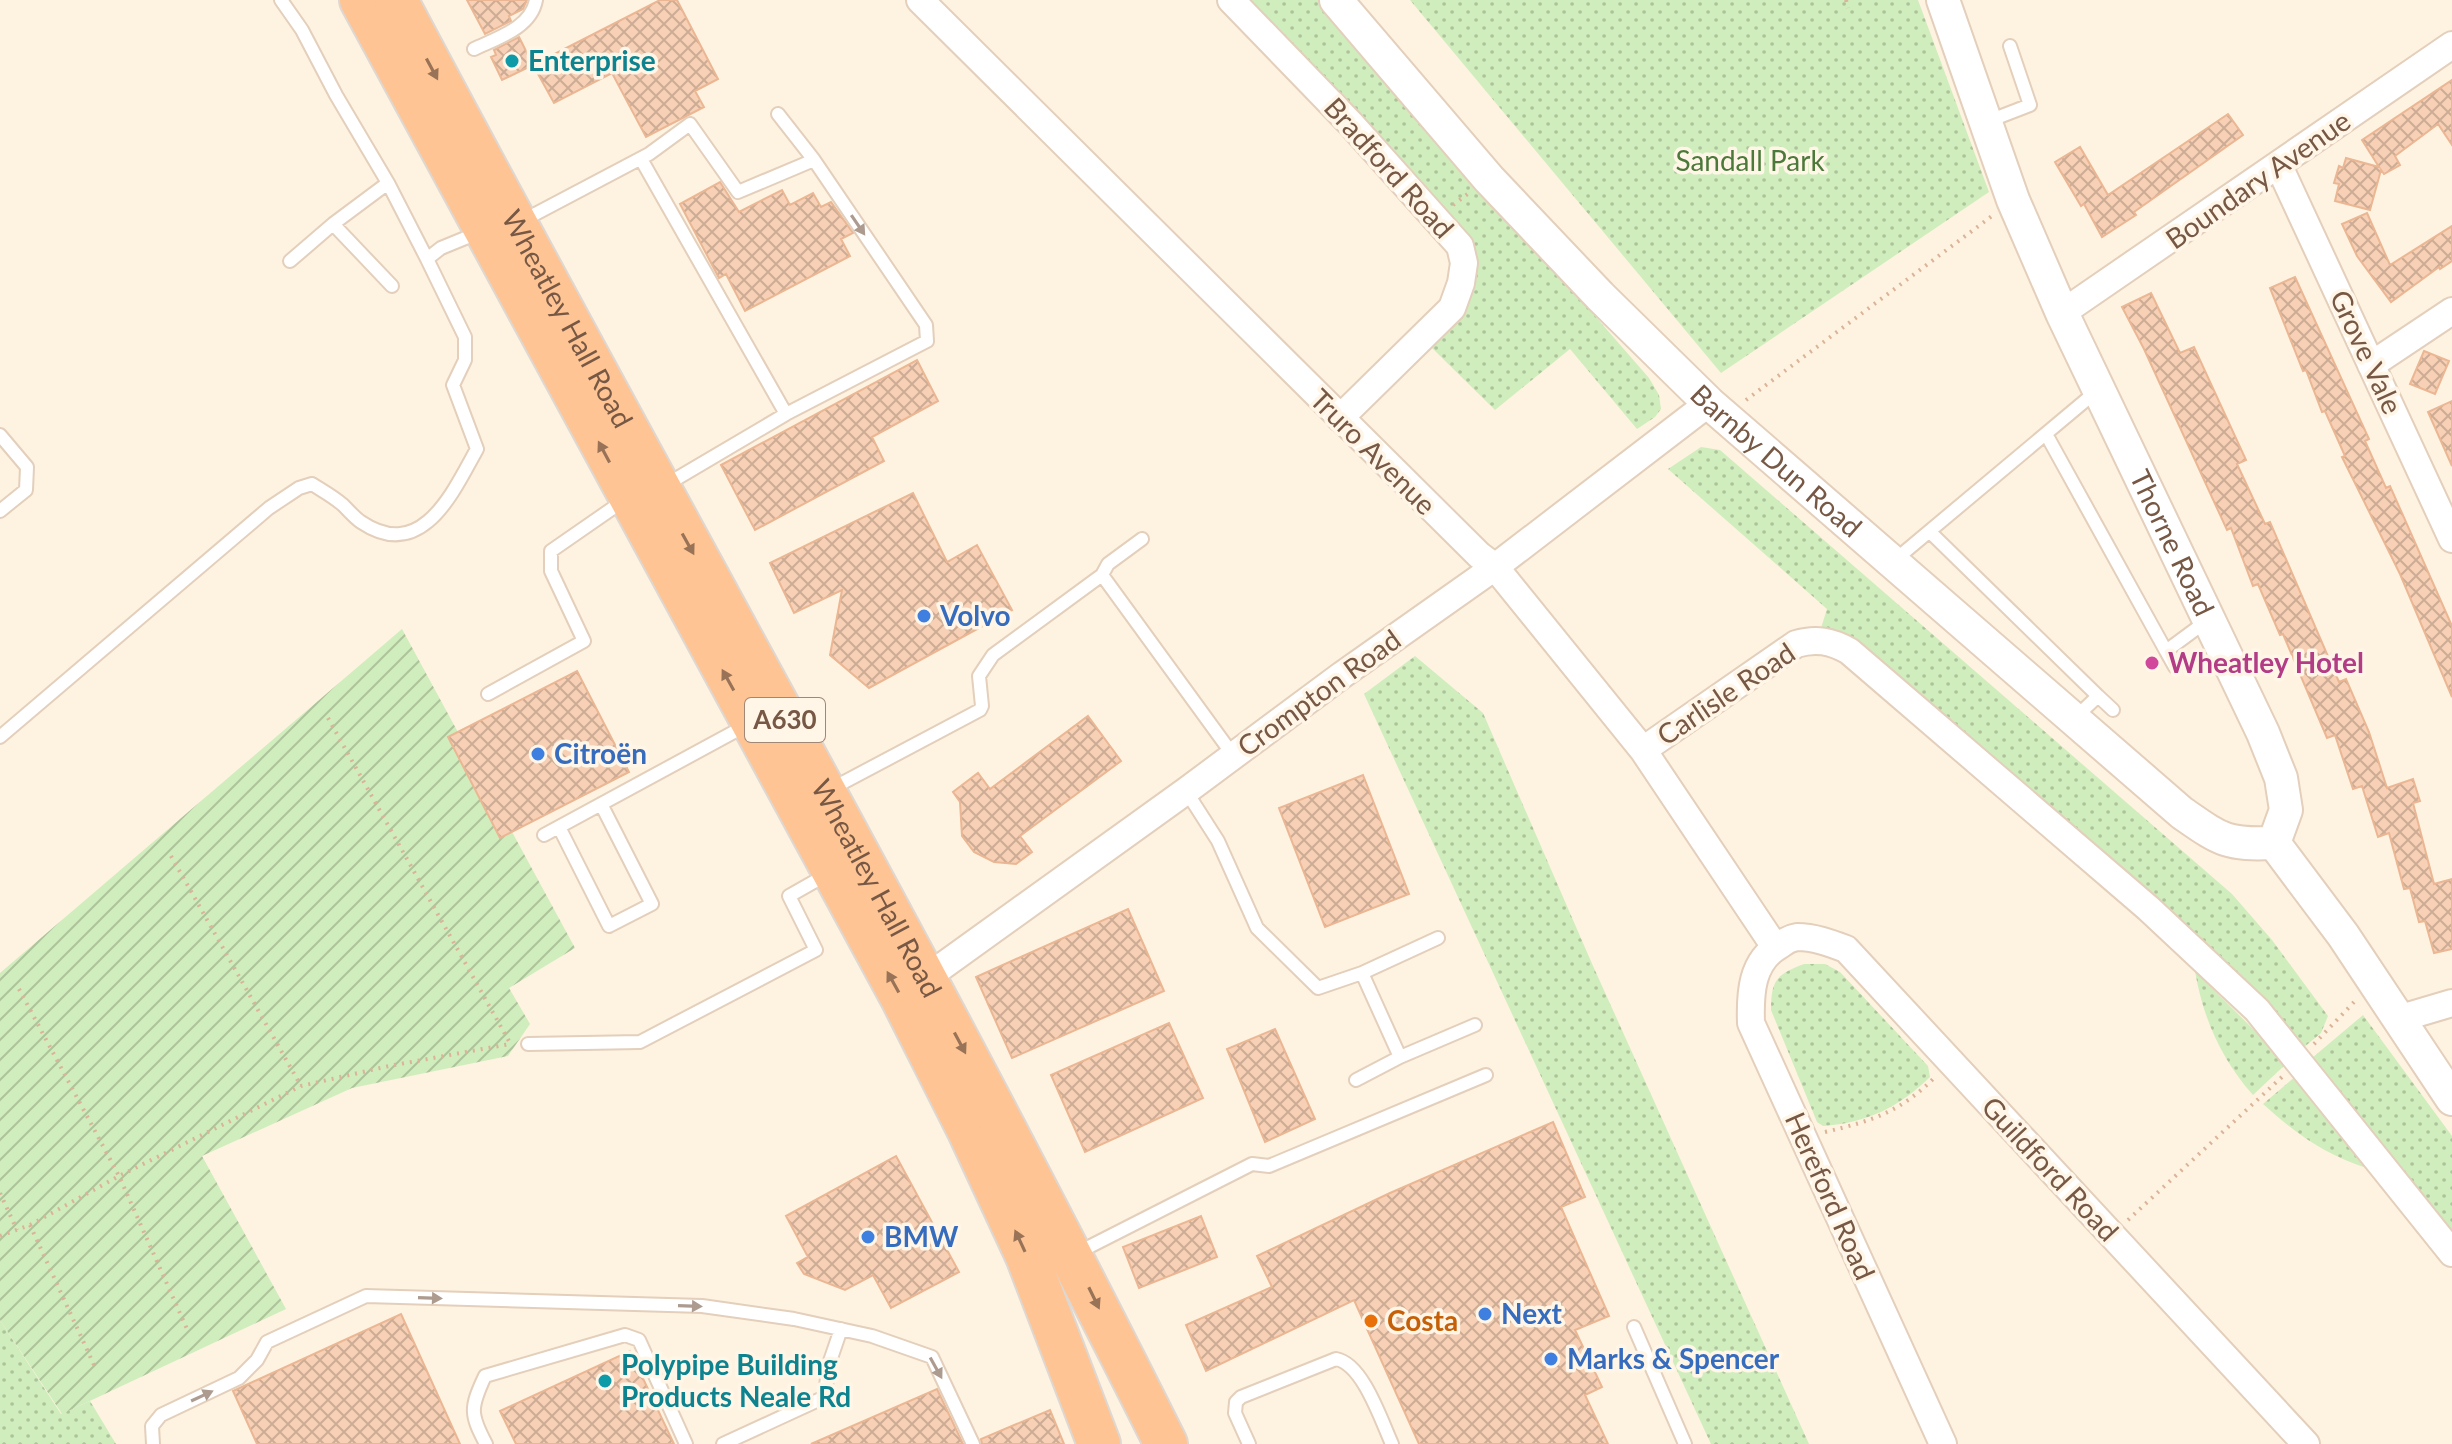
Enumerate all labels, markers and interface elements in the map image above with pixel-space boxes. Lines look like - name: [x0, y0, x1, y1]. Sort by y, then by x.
- place label: Enterprise: [528, 43, 656, 77]
- marker: Enterprise: [503, 52, 521, 70]
- one-way arrow: [425, 58, 439, 80]
- street label: Bradford Road: [1318, 90, 1462, 245]
- street label: Boundary Avenue: [2159, 103, 2356, 255]
- park label: Sandall Park: [1675, 143, 1825, 177]
- street label: Wheatley Hall Road: [495, 204, 641, 433]
- one-way arrow: [850, 214, 865, 235]
- street label: Grove Vale: [2323, 284, 2410, 419]
- street label: Barnby Dun Road: [1684, 377, 1869, 544]
- street label: Truro Avenue: [1304, 381, 1444, 521]
- one-way arrow: [598, 440, 611, 463]
- street label: Thorne Road: [2124, 464, 2222, 621]
- one-way arrow: [682, 533, 695, 556]
- place label: Volvo: [939, 598, 1011, 632]
- marker: Volvo: [915, 607, 933, 625]
- street label: Crompton Road: [1230, 622, 1407, 763]
- street label: Carlisle Road: [1650, 635, 1801, 752]
- place label: Wheatley Hotel: [2168, 645, 2364, 679]
- marker: Wheatley Hotel: [2143, 654, 2161, 672]
- one-way arrow: [722, 669, 736, 691]
- road number: A630: [745, 698, 825, 742]
- place label: Citroën: [554, 736, 647, 770]
- marker: Citroën: [529, 745, 547, 763]
- street label: Wheatley Hall Road: [805, 773, 950, 1003]
- one-way arrow: [886, 971, 900, 994]
- one-way arrow: [953, 1032, 967, 1054]
- street label: Guildford Road: [1975, 1089, 2126, 1247]
- street label: Hereford Road: [1779, 1107, 1883, 1285]
- place label: BMW: [884, 1219, 959, 1253]
- marker: BMW: [859, 1228, 877, 1246]
- one-way arrow: [1013, 1229, 1027, 1252]
- one-way arrow: [1087, 1287, 1100, 1310]
- one-way arrow: [418, 1291, 443, 1304]
- place label: Next: [1501, 1296, 1562, 1330]
- one-way arrow: [677, 1299, 703, 1312]
- place label: Costa: [1387, 1303, 1458, 1337]
- marker: Next: [1476, 1305, 1494, 1323]
- marker: Costa: [1362, 1312, 1380, 1330]
- place label: Marks & Spencer: [1567, 1341, 1780, 1375]
- place label: Polypipe Building Products Neale Rd: [621, 1347, 851, 1413]
- marker: Marks & Spencer: [1542, 1350, 1560, 1368]
- one-way arrow: [928, 1356, 943, 1379]
- marker: Polypipe Building Products Neale Rd: [596, 1372, 614, 1390]
- one-way arrow: [190, 1389, 214, 1403]

